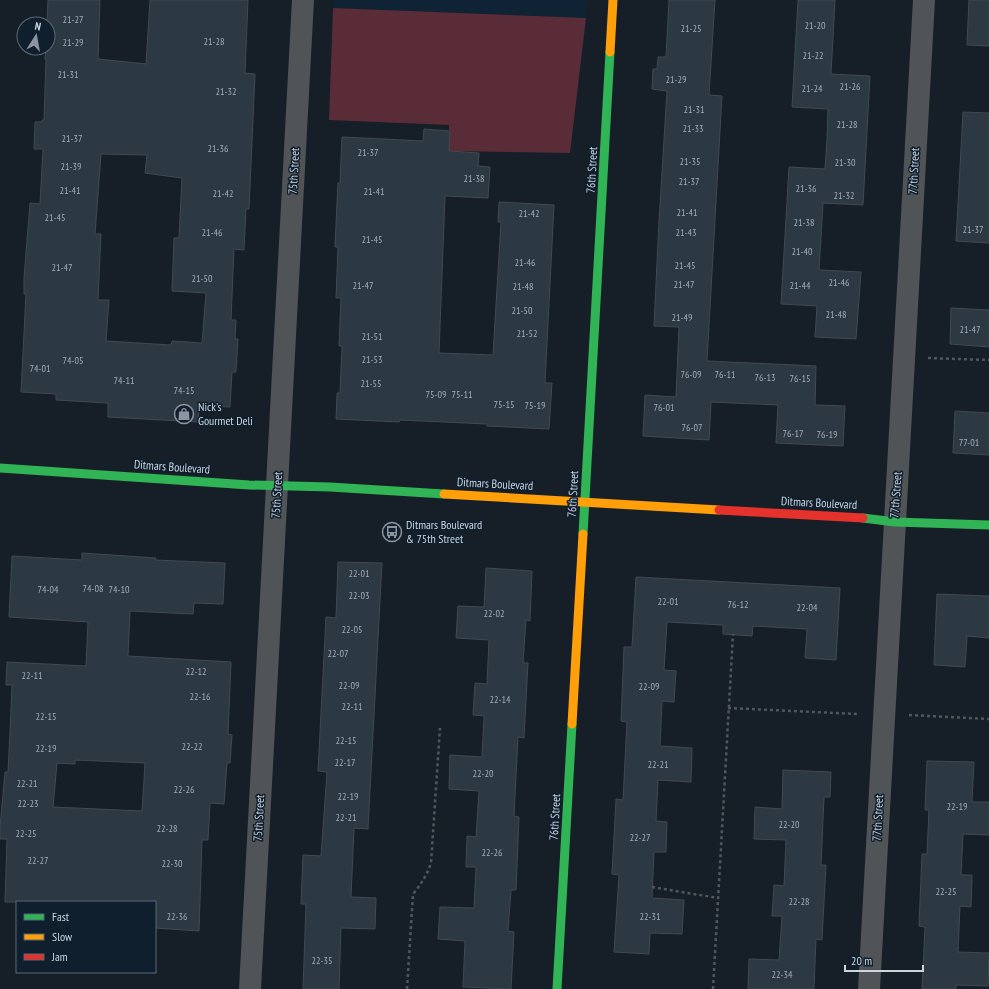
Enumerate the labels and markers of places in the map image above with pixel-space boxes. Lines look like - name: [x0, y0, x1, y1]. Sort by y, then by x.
- place label: Nick's Gourmet Deli: [198, 399, 253, 428]
- shop icon: Nick's Gourmet Deli: [173, 403, 195, 425]
- place label: Ditmars Boulevard & 75th Street: [406, 517, 482, 546]
- bus stop icon: Ditmars Boulevard & 75th Street: [381, 521, 403, 543]

